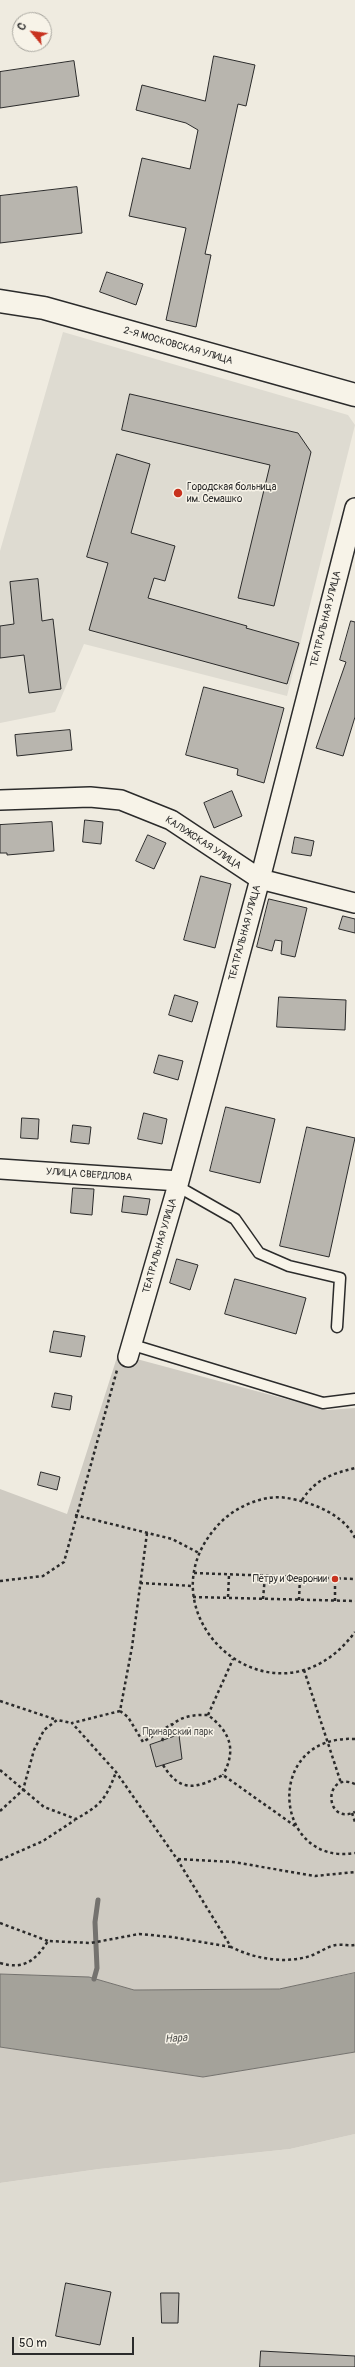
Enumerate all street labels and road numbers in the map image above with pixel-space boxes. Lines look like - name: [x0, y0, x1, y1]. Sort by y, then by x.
- street label: 2-Я МОСКОВСКАЯ УЛИЦА: [122, 325, 234, 367]
- street label: ТЕАТРАЛЬНАЯ УЛИЦА: [308, 570, 344, 668]
- street label: КАЛУЖСКАЯ УЛИЦА: [163, 814, 243, 872]
- street label: ТЕАТРАЛЬНАЯ УЛИЦА: [226, 884, 264, 982]
- street label: УЛИЦА СВЕРДЛОВА: [46, 1166, 132, 1184]
- street label: ТЕАТРАЛЬНАЯ УЛИЦА: [141, 1197, 179, 1295]

